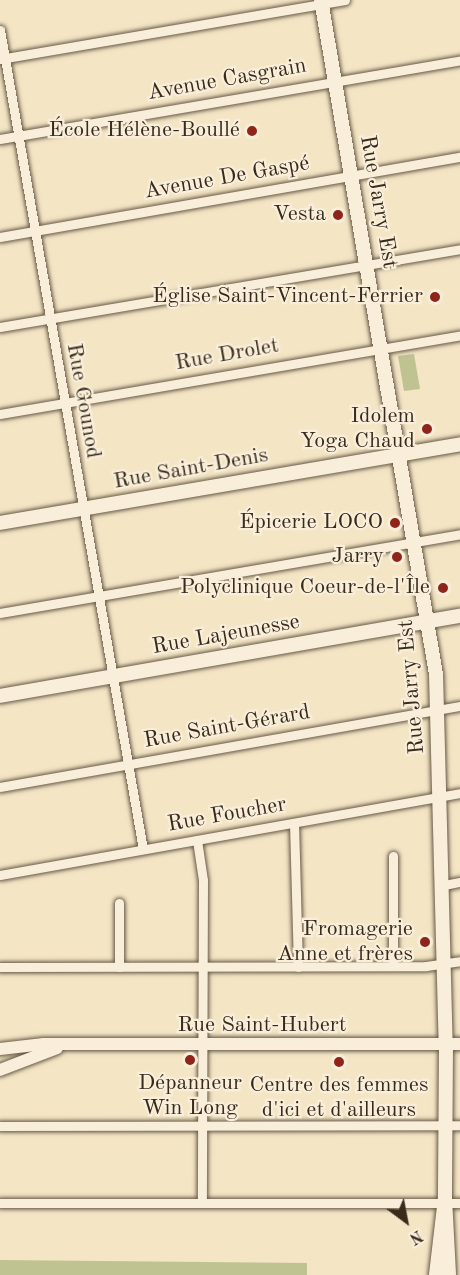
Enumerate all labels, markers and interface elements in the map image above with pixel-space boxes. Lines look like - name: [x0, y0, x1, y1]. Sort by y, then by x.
- street label: Avenue Casgrain: [146, 53, 308, 107]
- place label: École Hélène-Boullé: [49, 118, 240, 144]
- marker: École Hélène-Boullé: [245, 124, 259, 138]
- street label: Rue Jarry Est: [353, 133, 403, 271]
- street label: Avenue De Gaspé: [142, 150, 312, 206]
- place label: Vesta: [273, 202, 326, 228]
- marker: Vesta: [331, 208, 345, 222]
- place label: Église Saint-Vincent-Ferrier: [152, 284, 423, 310]
- marker: Église Saint-Vincent-Ferrier: [428, 290, 442, 304]
- street label: Rue Drolet: [173, 333, 281, 377]
- street label: Rue Gounod: [60, 341, 106, 461]
- place label: Idolem Yoga Chaud: [300, 403, 415, 454]
- marker: Idolem Yoga Chaud: [420, 422, 434, 436]
- street label: Rue Saint-Denis: [112, 442, 270, 496]
- place label: Épicerie LOCO: [239, 510, 383, 536]
- marker: Épicerie LOCO: [388, 516, 402, 530]
- place label: Jarry: [332, 544, 384, 570]
- marker: Jarry: [388, 548, 406, 566]
- place label: Polyclinique Coeur-de-l'Île: [180, 575, 430, 601]
- marker: Polyclinique Coeur-de-l'Île: [434, 579, 452, 597]
- street label: Rue Lajeunesse: [150, 609, 302, 661]
- street label: Rue Jarry Est: [393, 619, 431, 755]
- street label: Rue Saint-Gérard: [142, 699, 312, 755]
- street label: Rue Foucher: [165, 792, 289, 838]
- place label: Fromagerie Anne et frères: [277, 916, 413, 968]
- marker: Fromagerie Anne et frères: [418, 935, 432, 949]
- street label: Rue Saint-Hubert: [177, 1013, 347, 1039]
- marker: Dépanneur Win Long: [183, 1053, 197, 1067]
- marker: Centre des femmes d'ici et d'ailleurs: [332, 1055, 346, 1069]
- place label: Dépanneur Win Long: [138, 1070, 242, 1122]
- place label: Centre des femmes d'ici et d'ailleurs: [249, 1072, 429, 1124]
- north arrow: [376, 1191, 436, 1251]
- text: N: [406, 1226, 425, 1246]

